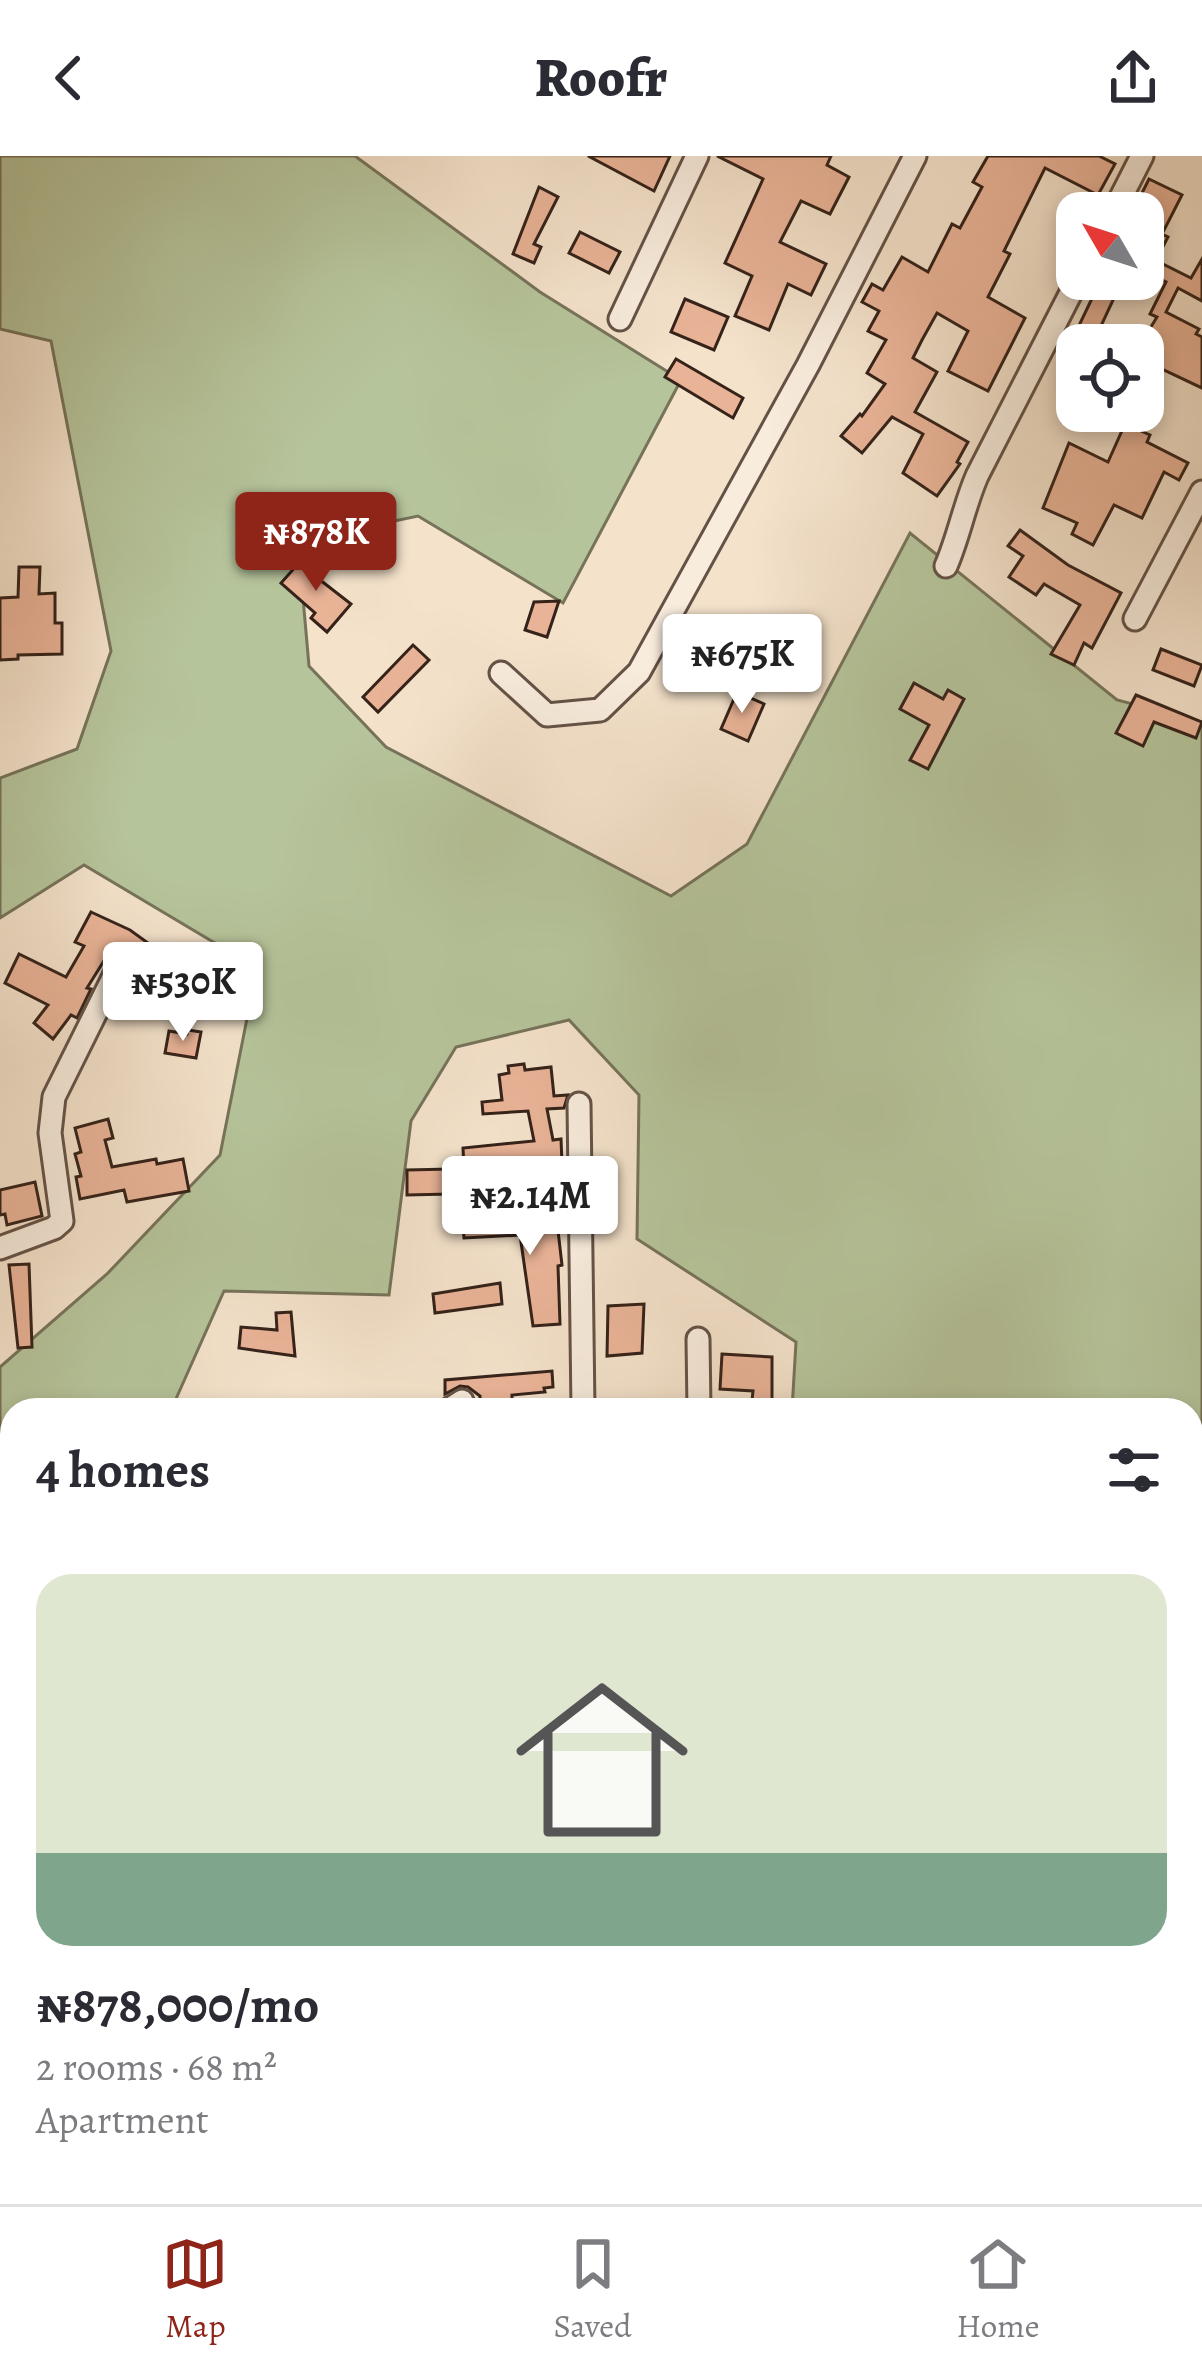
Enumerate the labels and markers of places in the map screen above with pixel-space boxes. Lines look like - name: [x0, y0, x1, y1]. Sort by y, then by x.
- pin: ₦878K: [232, 492, 400, 594]
- pin: ₦675K: [658, 614, 826, 716]
- pin: ₦530K: [99, 942, 267, 1044]
- pin: ₦2.14M: [432, 1156, 628, 1258]

